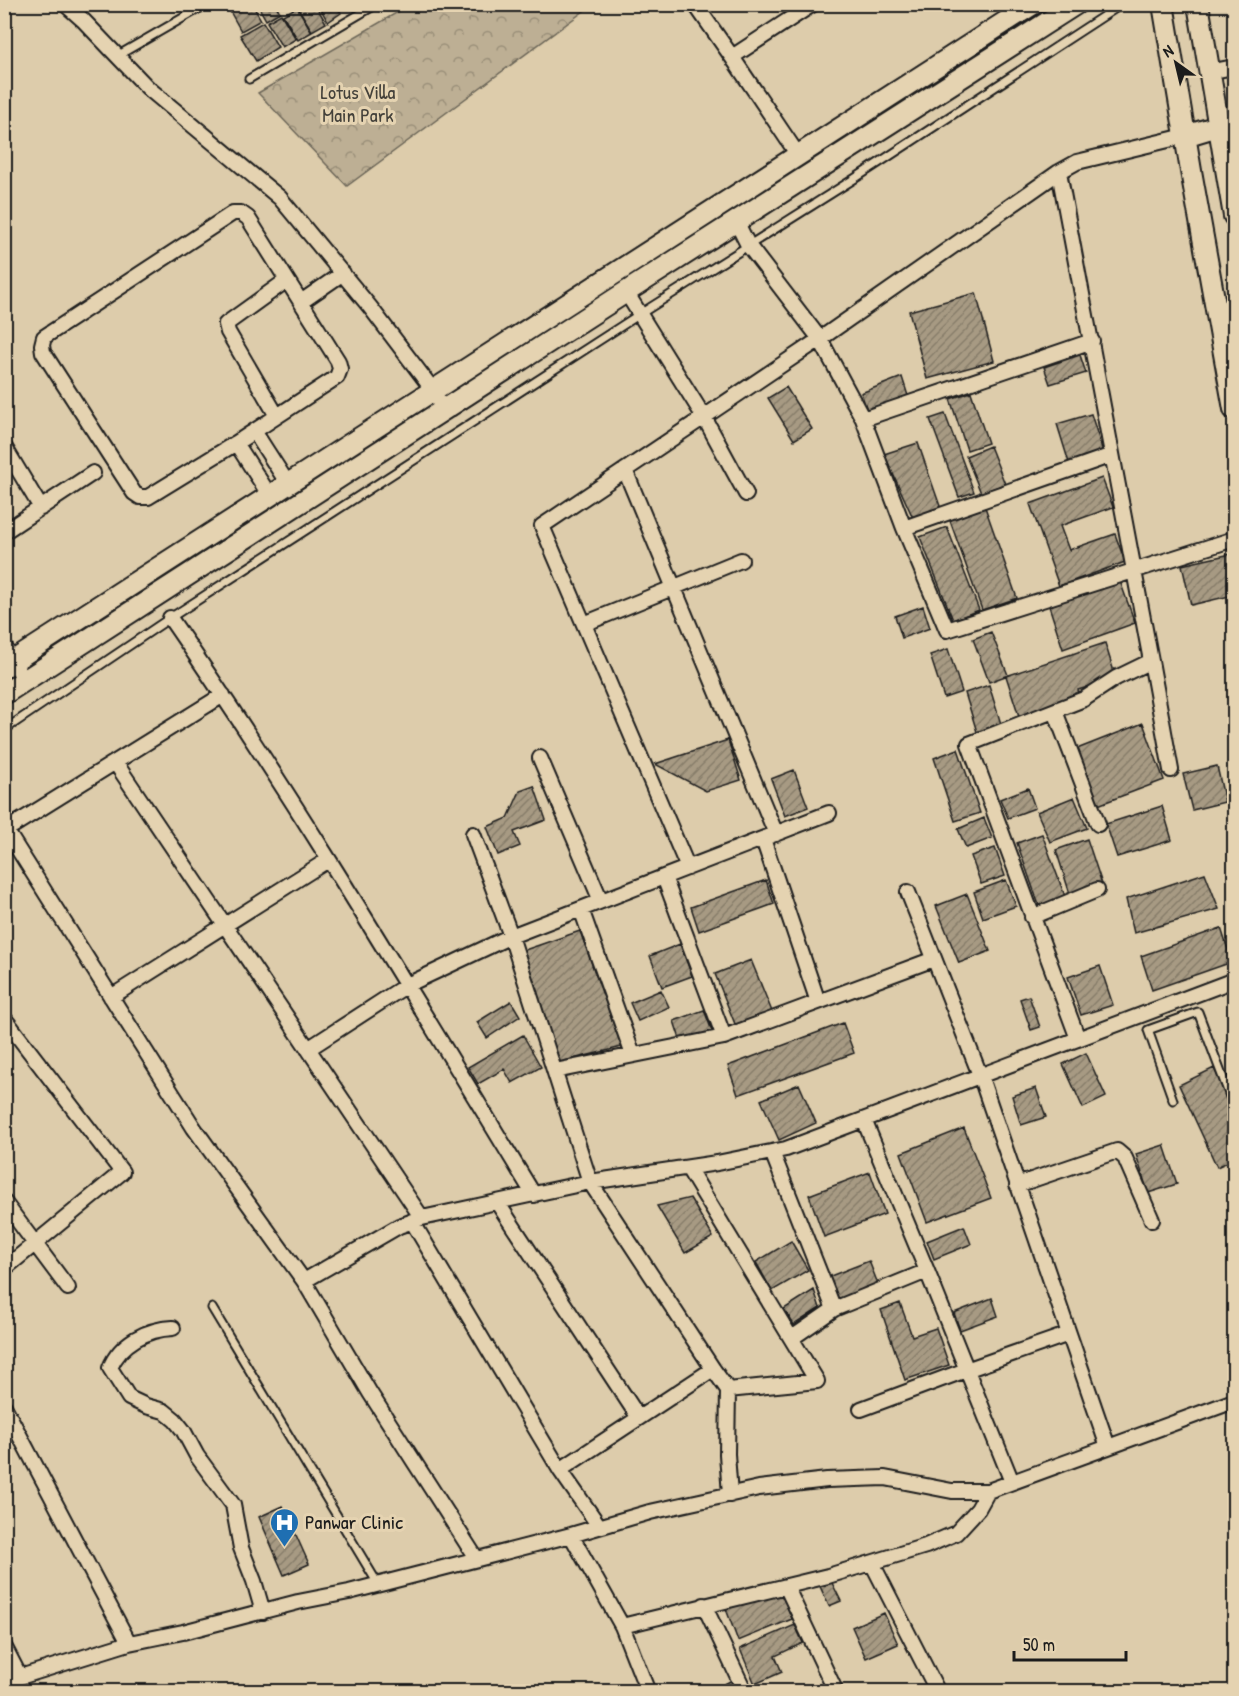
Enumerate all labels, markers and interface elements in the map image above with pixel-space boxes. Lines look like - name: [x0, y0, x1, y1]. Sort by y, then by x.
- north arrow: [1146, 33, 1206, 93]
- text: N: [1158, 39, 1178, 62]
- park label: Lotus Villa Main Park: [321, 78, 396, 128]
- hospital icon: Panwar Clinic: [268, 1506, 300, 1548]
- place label: Panwar Clinic: [305, 1508, 403, 1535]
- scale bar: [1014, 1624, 1126, 1662]
- text: 50 m: [1023, 1632, 1055, 1657]

